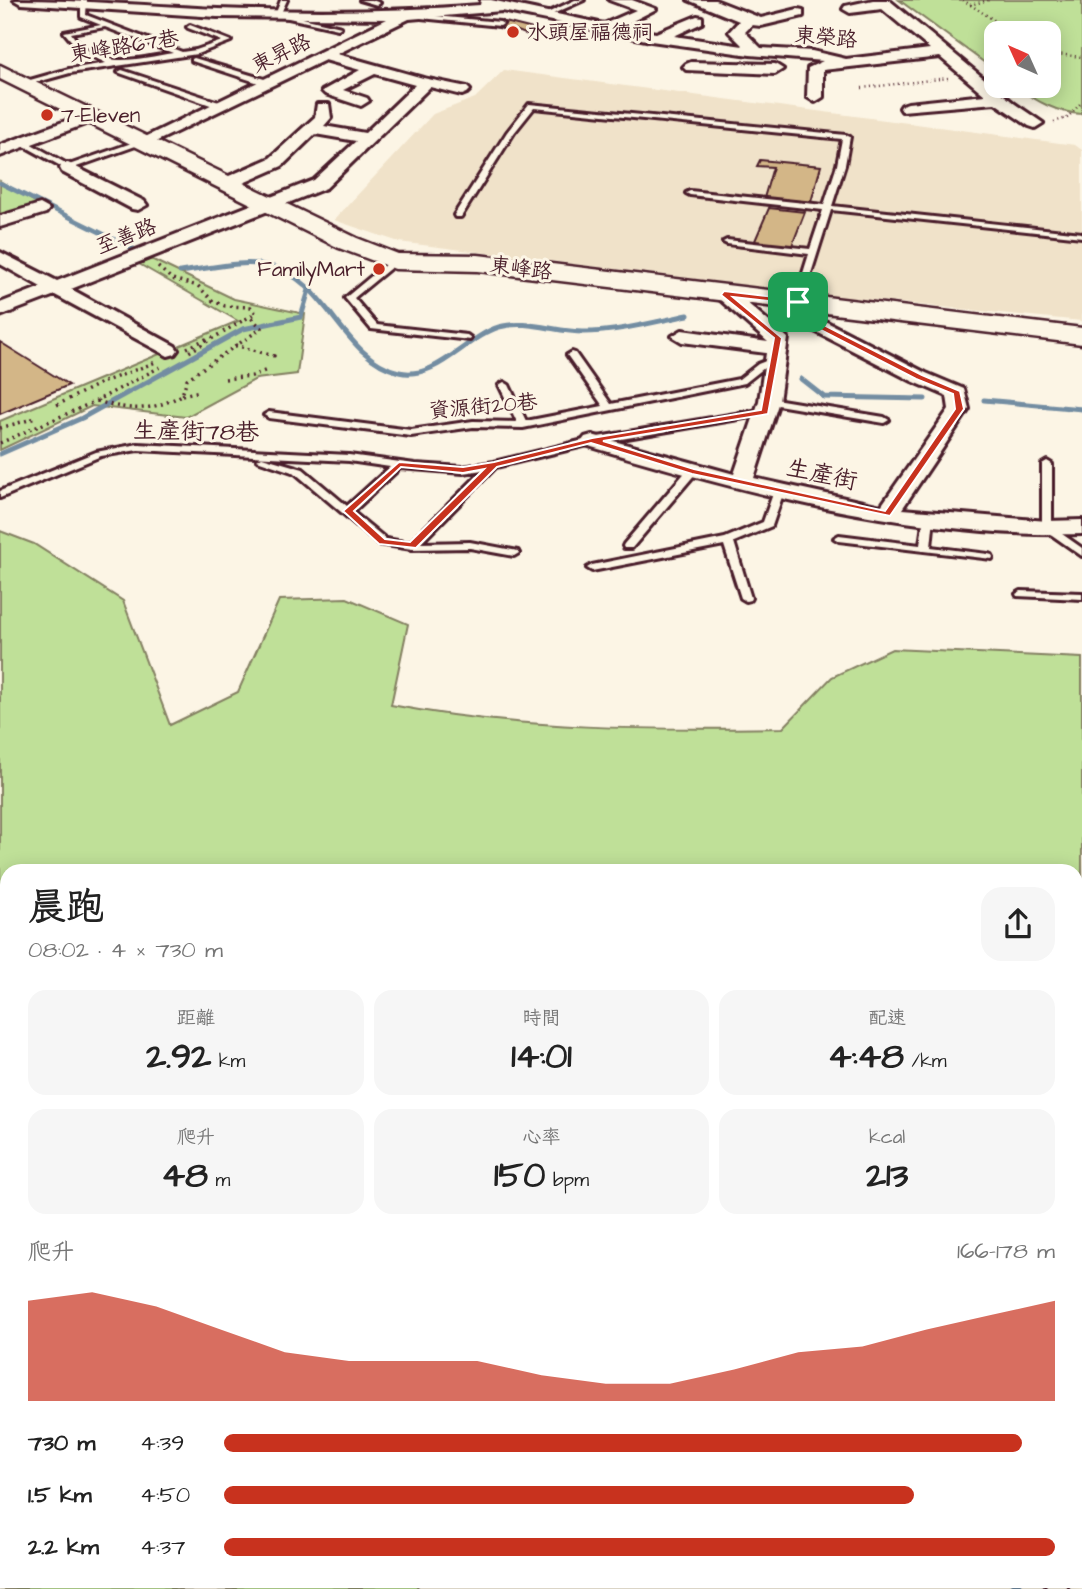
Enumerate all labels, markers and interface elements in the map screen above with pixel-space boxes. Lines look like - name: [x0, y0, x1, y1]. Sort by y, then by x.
- place label: 水頭屋福德祠: [527, 18, 653, 47]
- street label: 東榮路: [793, 20, 859, 55]
- north arrow: [984, 21, 1060, 98]
- map controls: [984, 21, 1061, 98]
- street label: 東峰路67巷: [67, 24, 181, 69]
- marker: 水頭屋福德祠: [505, 24, 521, 40]
- street label: 東昇路: [247, 27, 316, 80]
- place label: 7-Eleven: [61, 101, 140, 130]
- marker: 7-Eleven: [39, 107, 55, 123]
- street label: 至善路: [92, 212, 161, 261]
- street label: 東峰路: [488, 250, 554, 287]
- place label: FamilyMart: [257, 255, 365, 286]
- marker: FamilyMart: [371, 261, 387, 277]
- pin: [768, 272, 828, 332]
- icon: arrive: [779, 283, 817, 321]
- street label: 資源街20巷: [427, 387, 539, 426]
- street label: 生產街78巷: [133, 414, 259, 450]
- street label: 生產街: [783, 451, 861, 499]
- text: 晨跑: [28, 882, 104, 934]
- button: share: [981, 887, 1055, 961]
- text: 08:02 · 4 × 730 m: [28, 934, 223, 966]
- text: 距離: [177, 1005, 215, 1032]
- text: 時間: [522, 1005, 561, 1032]
- text: 配速: [868, 1005, 906, 1032]
- text: 2.92: [146, 1032, 211, 1081]
- text: 14:01: [511, 1032, 572, 1081]
- text: 4:48: [828, 1032, 904, 1081]
- text: km: [211, 1048, 245, 1075]
- text: /km: [904, 1048, 947, 1075]
- text: 爬升: [177, 1124, 215, 1151]
- text: 心率: [522, 1124, 561, 1151]
- text: kcal: [869, 1124, 905, 1151]
- text: 48: [161, 1151, 208, 1200]
- text: 150: [494, 1151, 545, 1200]
- text: 213: [866, 1151, 908, 1200]
- text: m: [208, 1167, 230, 1194]
- text: bpm: [545, 1167, 589, 1194]
- text: 166–178 m: [957, 1235, 1055, 1267]
- text: 爬升: [28, 1236, 74, 1268]
- text: 730 m: [28, 1427, 95, 1459]
- text: 4:39: [140, 1427, 184, 1459]
- text: 1.5 km: [28, 1479, 92, 1511]
- text: 4:50: [140, 1479, 190, 1511]
- text: 2.2 km: [28, 1531, 99, 1563]
- text: 4:37: [140, 1531, 185, 1563]

